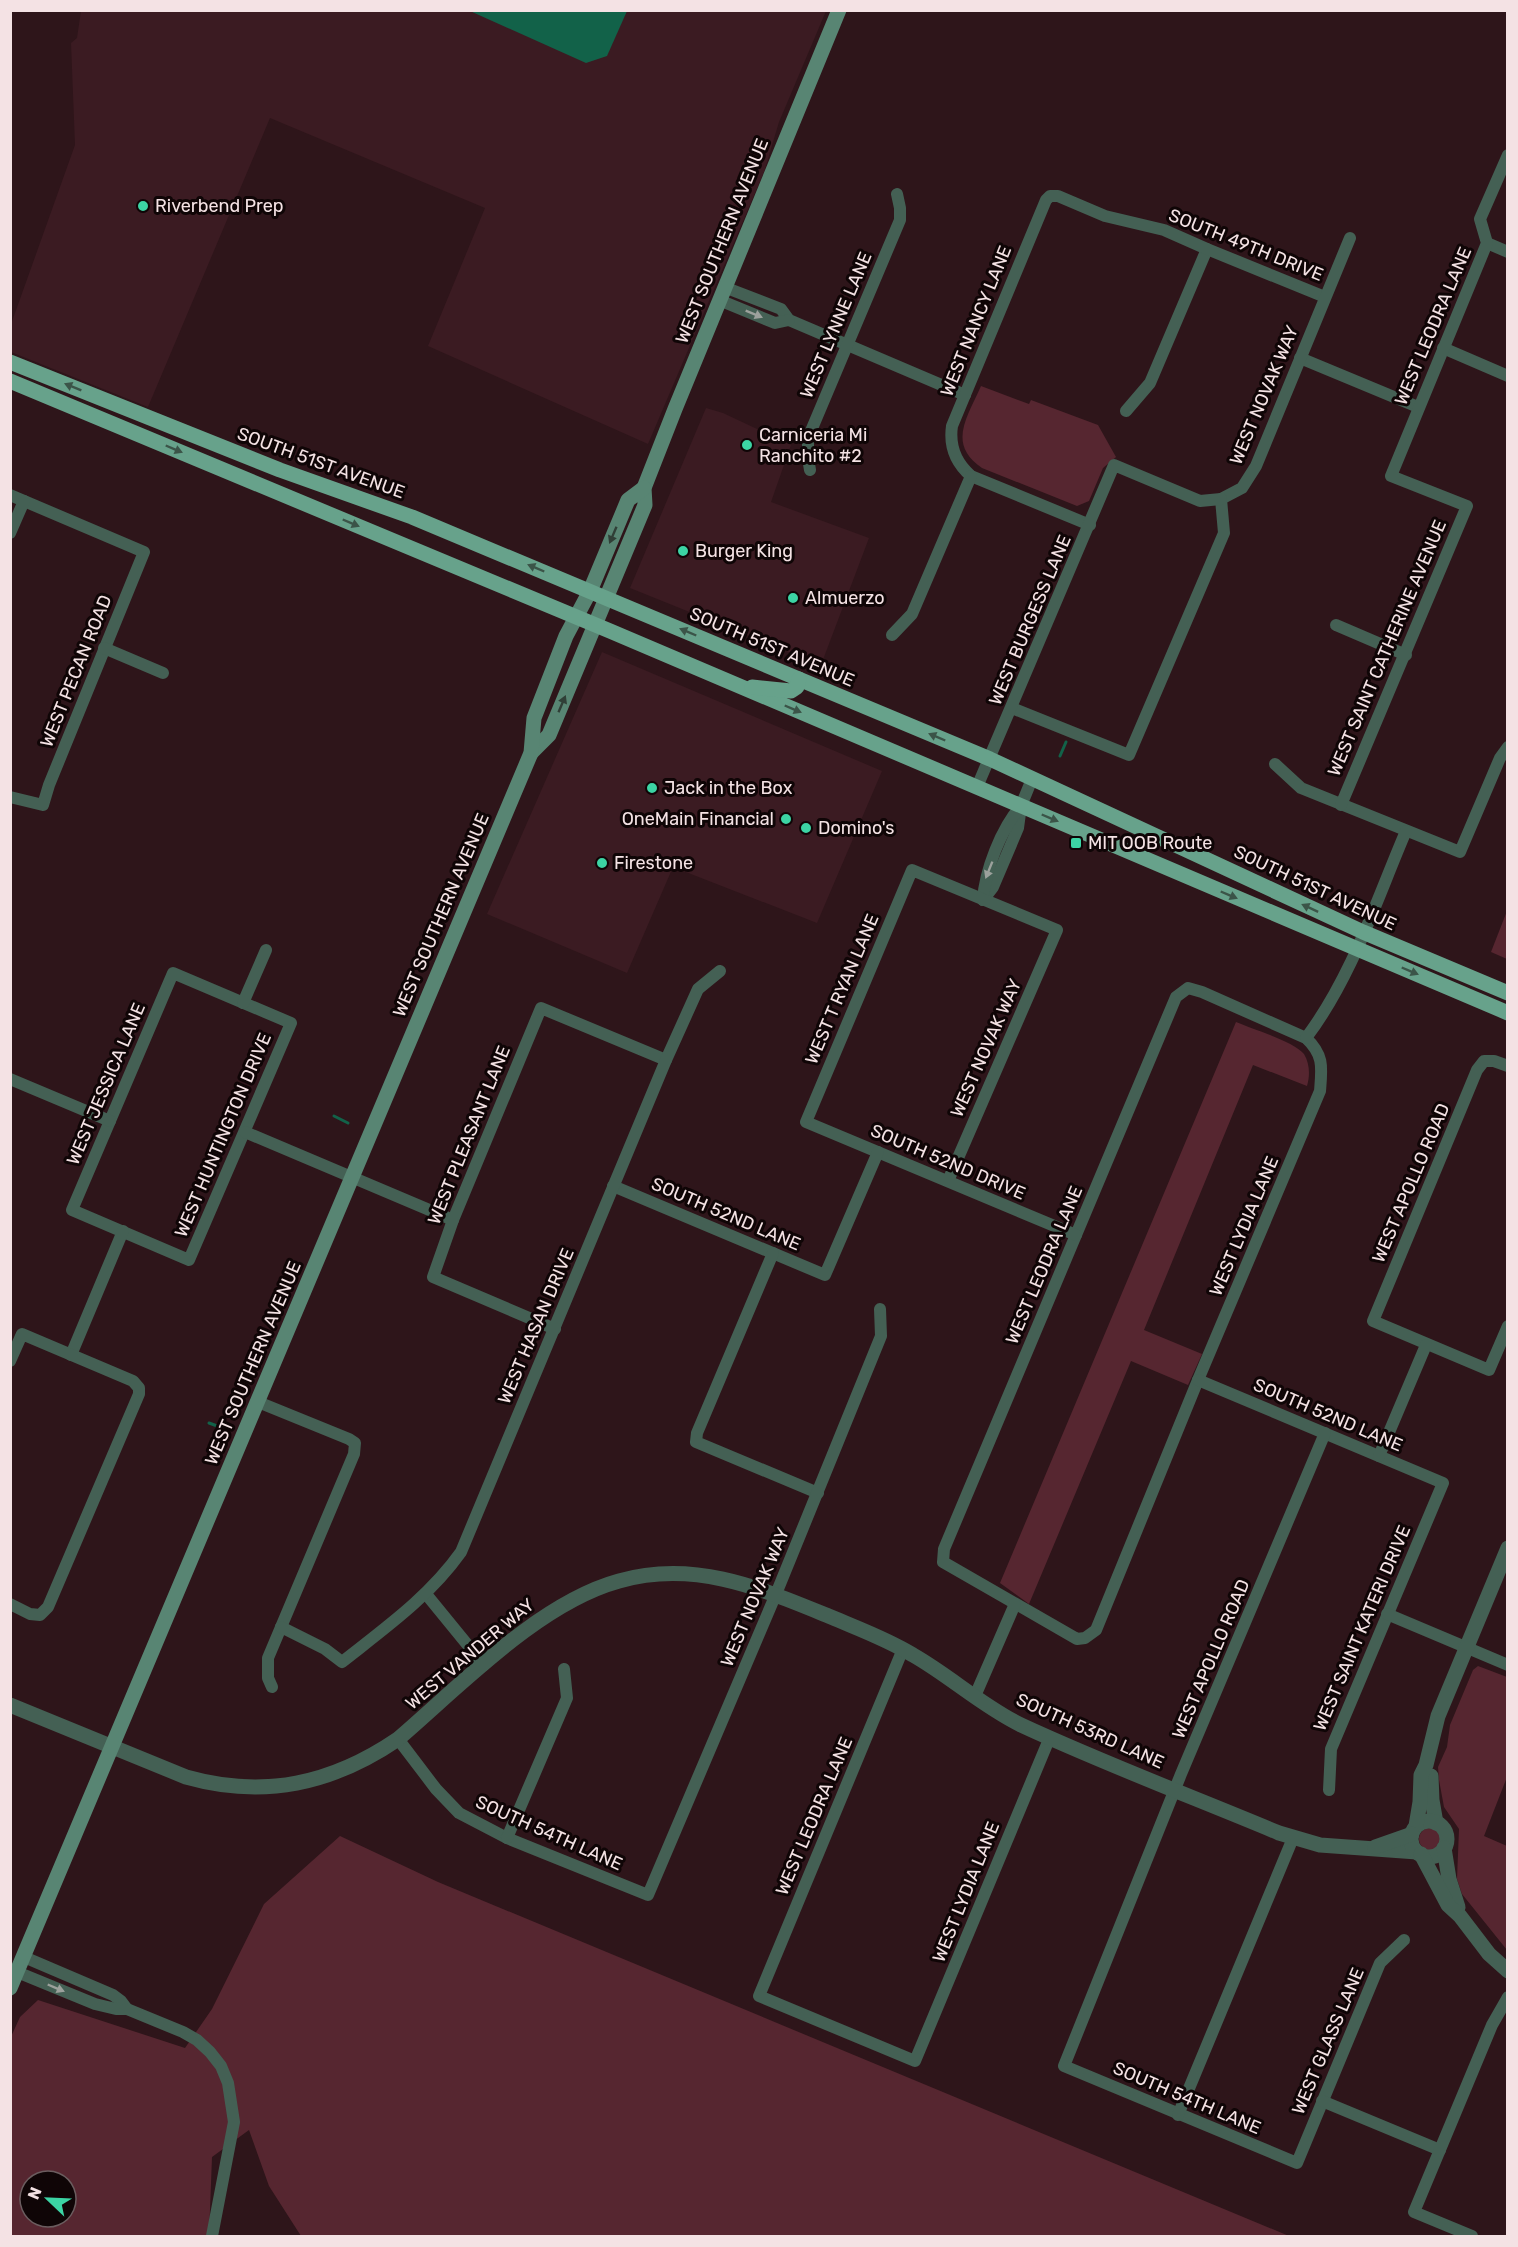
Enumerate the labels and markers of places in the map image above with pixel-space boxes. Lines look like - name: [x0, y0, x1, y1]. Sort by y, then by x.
- place label: Riverbend Prep: [155, 195, 284, 217]
- marker: Riverbend Prep: [136, 199, 150, 213]
- place label: Carniceria Mi Ranchito #2: [759, 424, 867, 467]
- marker: Carniceria Mi Ranchito #2: [740, 438, 754, 452]
- place label: Burger King: [695, 540, 793, 562]
- marker: Burger King: [676, 544, 690, 558]
- place label: Almuerzo: [805, 587, 885, 609]
- marker: Almuerzo: [786, 591, 800, 605]
- place label: Jack in the Box: [664, 777, 793, 799]
- marker: Jack in the Box: [645, 781, 659, 795]
- place label: OneMain Financial: [622, 808, 774, 830]
- marker: OneMain Financial: [779, 812, 793, 826]
- place label: Domino's: [818, 817, 895, 839]
- marker: Domino's: [799, 821, 813, 835]
- place label: MIT OOB Route: [1088, 832, 1212, 854]
- marker: MIT OOB Route: [1069, 836, 1083, 850]
- place label: Firestone: [614, 852, 693, 874]
- marker: Firestone: [595, 856, 609, 870]

